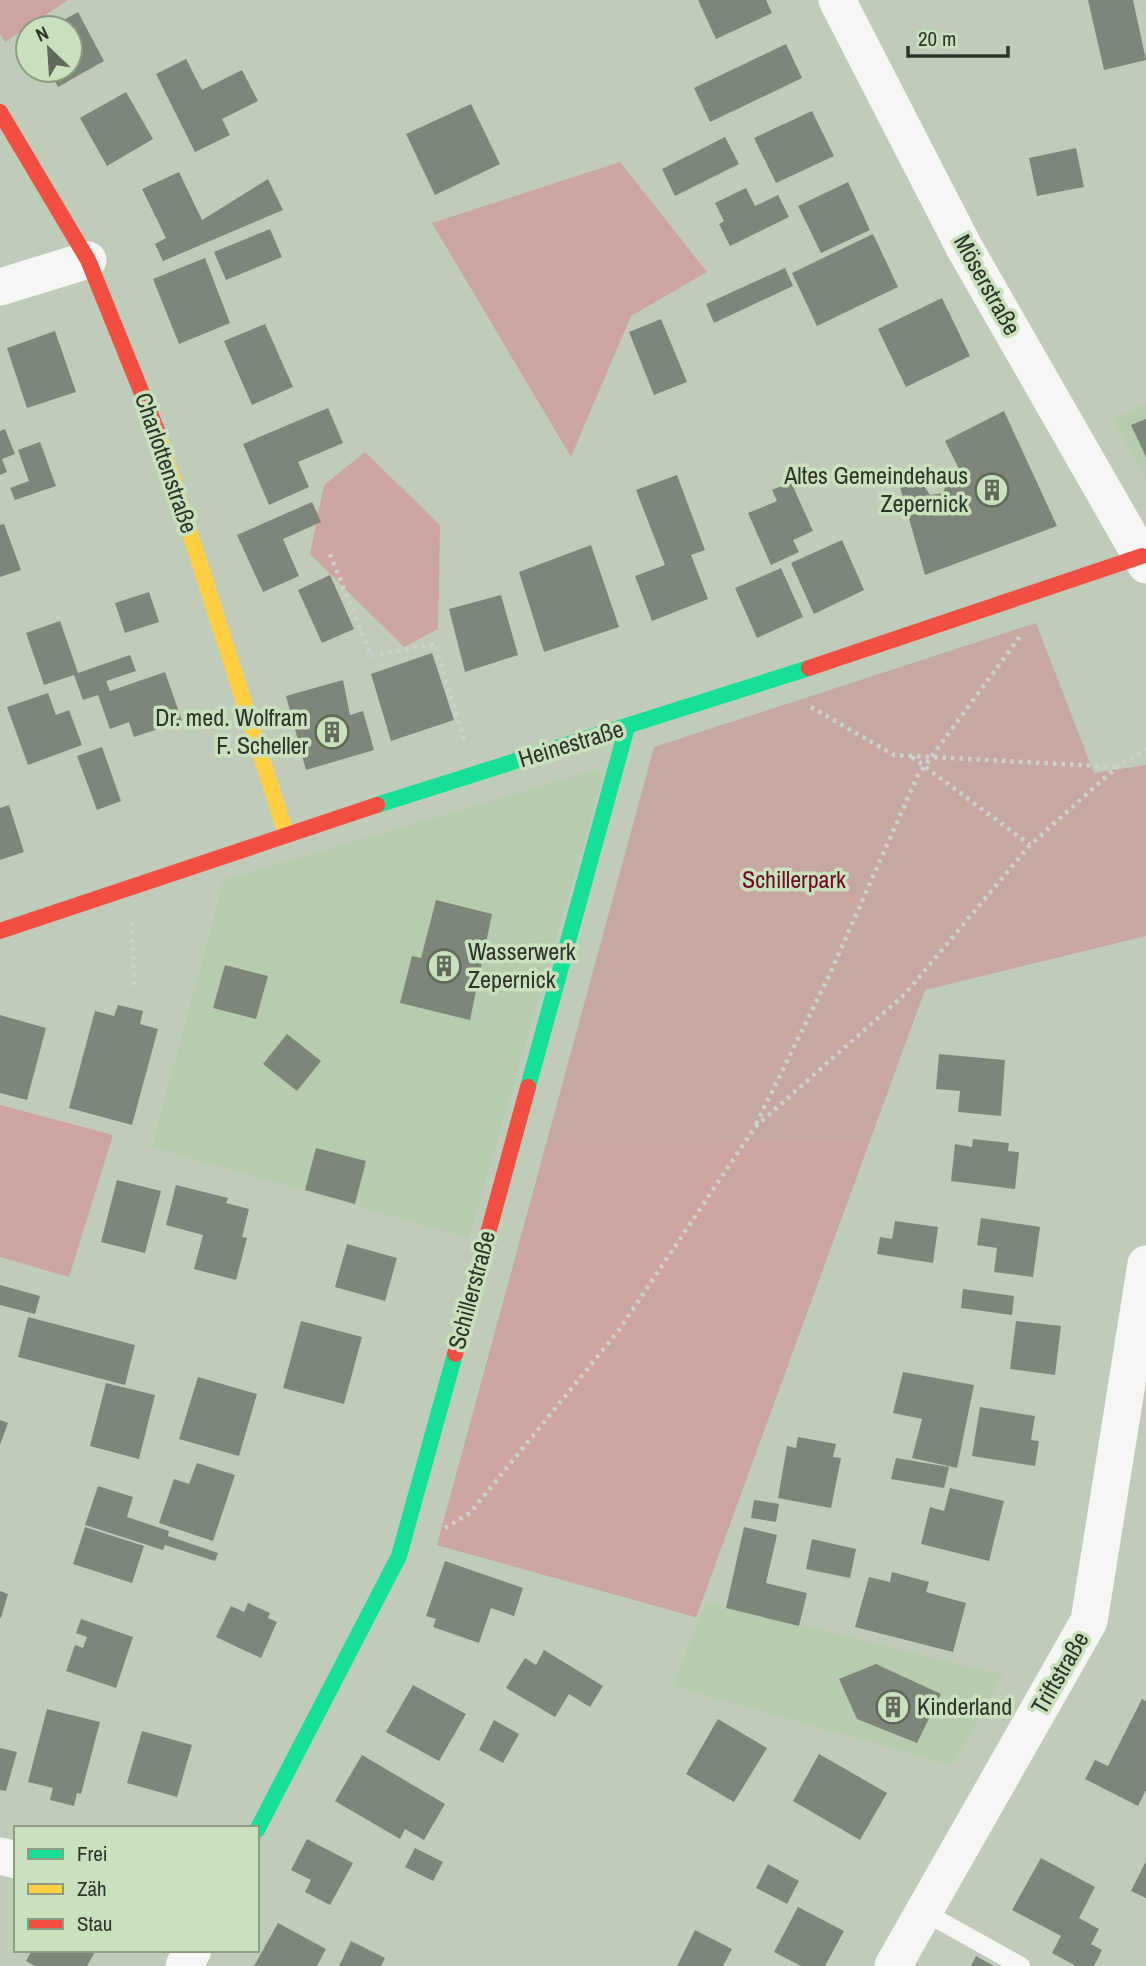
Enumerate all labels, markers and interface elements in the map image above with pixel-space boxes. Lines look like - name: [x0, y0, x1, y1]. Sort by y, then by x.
- north arrow: [14, 14, 84, 84]
- scale bar: [908, 14, 1008, 58]
- text: N: [31, 19, 52, 48]
- text: 20 m: [918, 24, 956, 53]
- street label: Möserstraße: [947, 228, 1029, 341]
- street label: Charlottenstraße: [128, 388, 206, 537]
- place label: Altes Gemeindehaus Zepernick: [783, 459, 968, 519]
- building icon: Altes Gemeindehaus Zepernick: [973, 471, 1011, 509]
- place label: Dr. med. Wolfram F. Scheller: [155, 701, 308, 761]
- street label: Heinestraße: [514, 712, 627, 774]
- building icon: Dr. med. Wolfram F. Scheller: [313, 713, 351, 751]
- park label: Schillerpark: [742, 863, 846, 895]
- place label: Wasserwerk Zepernick: [468, 935, 576, 995]
- building icon: Wasserwerk Zepernick: [425, 947, 463, 985]
- street label: Schillerstraße: [440, 1227, 502, 1353]
- street label: Triftstraße: [1023, 1626, 1096, 1719]
- building icon: Kinderland: [874, 1688, 912, 1726]
- place label: Kinderland: [917, 1690, 1012, 1722]
- legend: [14, 1826, 259, 1952]
- text: Frei: [77, 1839, 108, 1868]
- text: Zäh: [77, 1874, 107, 1903]
- text: Stau: [77, 1909, 112, 1938]

